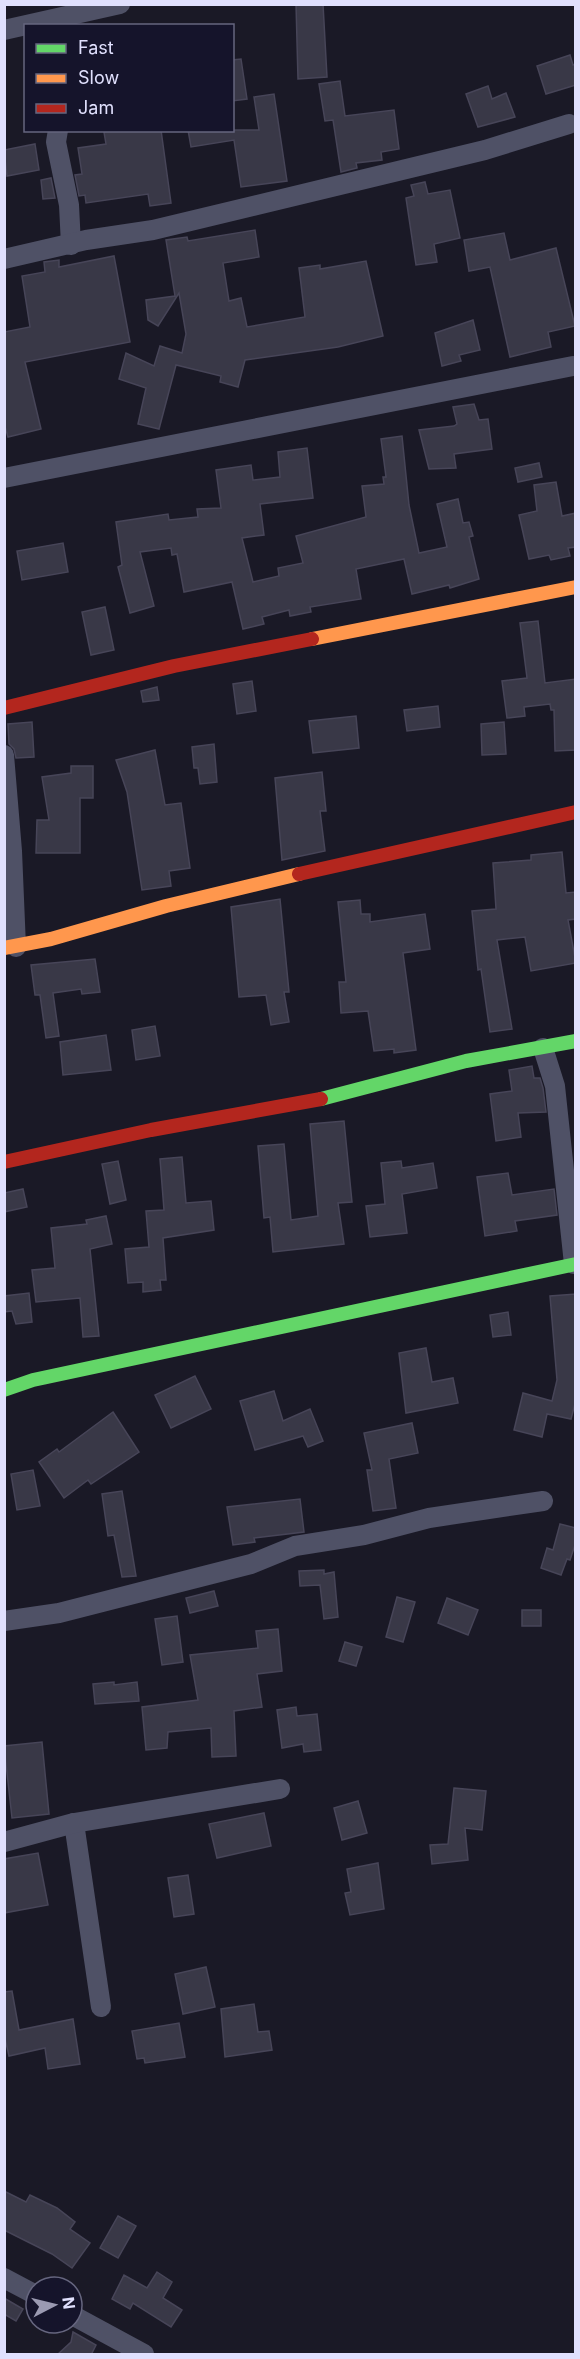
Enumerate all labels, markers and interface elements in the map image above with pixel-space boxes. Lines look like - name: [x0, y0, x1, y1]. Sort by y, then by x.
- legend: [24, 24, 234, 132]
- text: Fast: [78, 37, 114, 58]
- text: Slow: [78, 67, 119, 88]
- text: Jam: [78, 97, 114, 118]
- north arrow: [24, 2275, 84, 2335]
- text: N: [58, 2296, 80, 2310]

